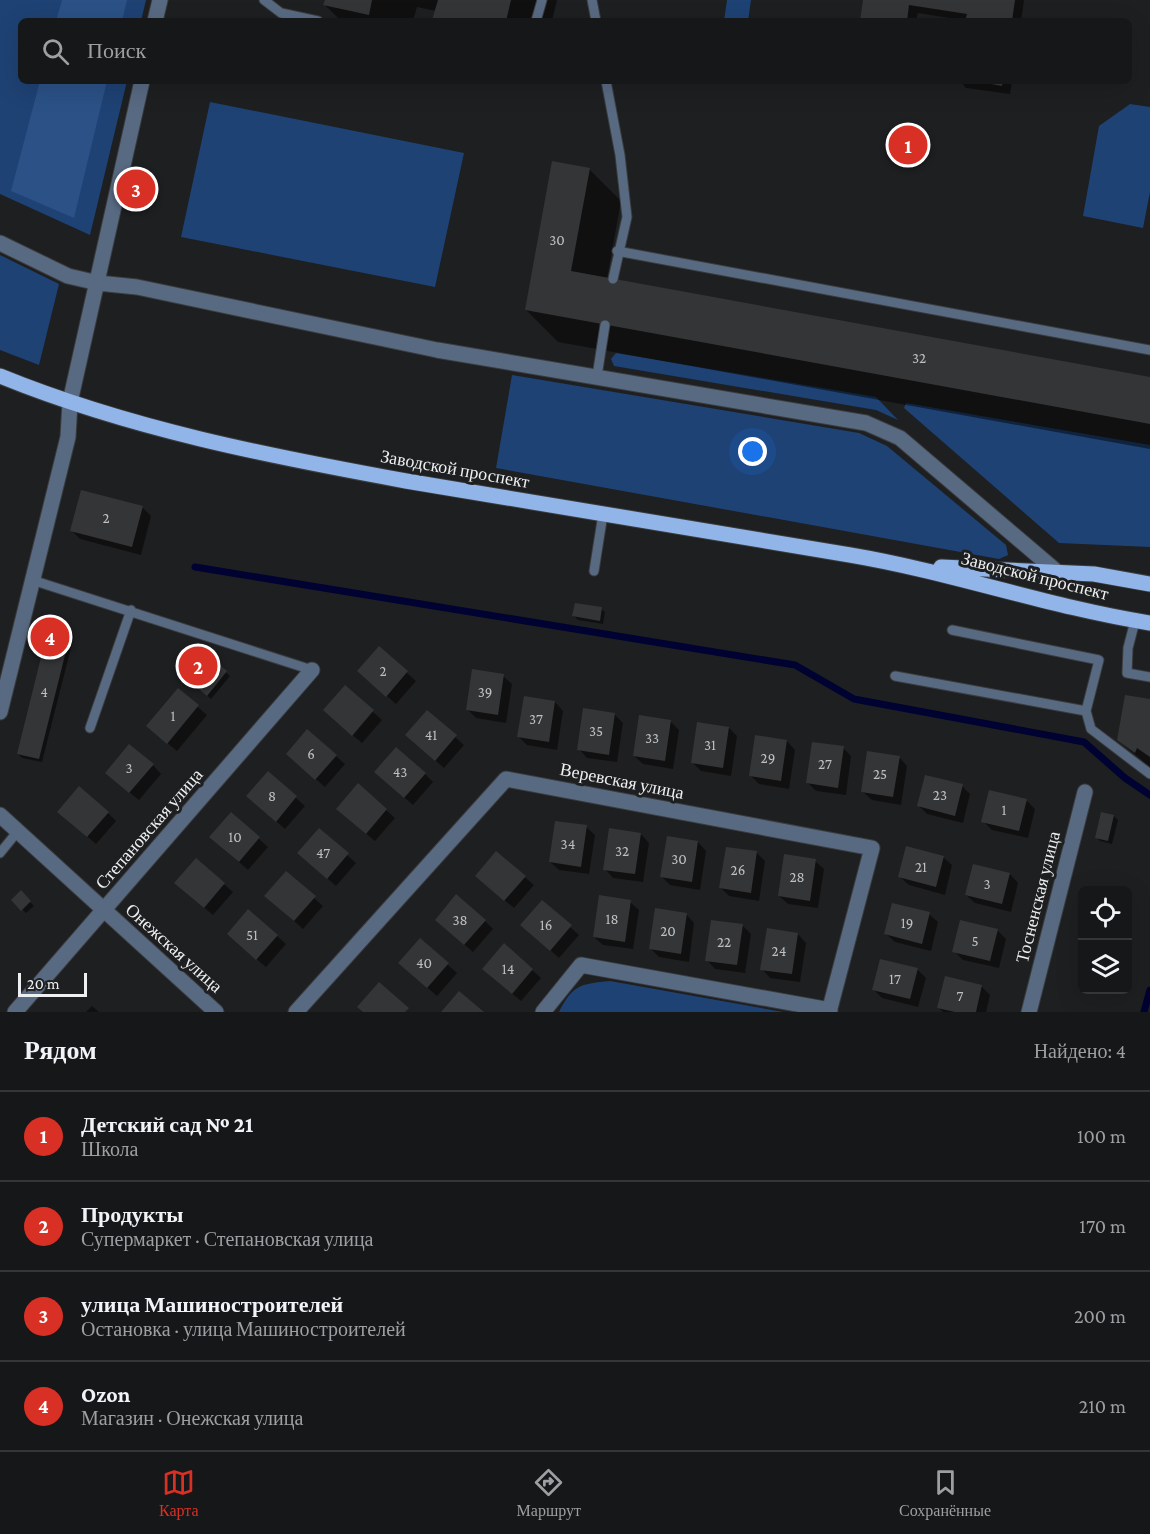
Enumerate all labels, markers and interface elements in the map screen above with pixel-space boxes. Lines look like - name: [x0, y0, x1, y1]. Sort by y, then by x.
- search box: [18, 18, 1132, 84]
- icon: search: [39, 35, 72, 68]
- text: Поиск: [87, 38, 146, 63]
- pin: 1: [888, 122, 928, 168]
- pin: 3: [116, 166, 156, 212]
- house number: 30: [549, 232, 565, 248]
- house number: 32: [912, 350, 926, 366]
- your location: [738, 437, 767, 466]
- street label: Заводской проспект: [379, 446, 531, 492]
- house number: 2: [102, 510, 110, 526]
- street label: Заводской проспект: [959, 548, 1111, 604]
- pin: 4: [31, 614, 70, 660]
- pin: 2: [178, 644, 218, 688]
- house number: 2: [379, 663, 387, 679]
- house number: 4: [40, 684, 48, 700]
- house number: 39: [478, 684, 492, 700]
- house number: 1: [171, 708, 176, 724]
- house number: 37: [529, 711, 543, 727]
- house number: 35: [589, 723, 603, 739]
- house number: 41: [425, 727, 437, 743]
- house number: 33: [645, 730, 659, 746]
- house number: 31: [704, 737, 716, 753]
- house number: 6: [307, 746, 315, 762]
- house number: 29: [761, 750, 775, 766]
- house number: 27: [818, 756, 832, 772]
- street label: Веревская улица: [558, 759, 686, 803]
- house number: 3: [125, 760, 133, 776]
- house number: 43: [393, 764, 407, 780]
- street label: Степановская улица: [91, 765, 207, 893]
- house number: 25: [873, 766, 887, 782]
- house number: 23: [933, 787, 947, 803]
- house number: 8: [268, 788, 276, 804]
- house number: 1: [1002, 802, 1007, 818]
- house number: 10: [228, 829, 242, 845]
- street label: Тосненская улица: [1012, 829, 1064, 965]
- house number: 34: [561, 836, 575, 852]
- house number: 32: [615, 843, 629, 859]
- house number: 47: [316, 845, 330, 861]
- house number: 30: [671, 851, 687, 867]
- house number: 21: [915, 859, 927, 875]
- house number: 26: [731, 862, 745, 878]
- house number: 28: [789, 869, 805, 885]
- house number: 3: [983, 876, 991, 892]
- map controls: [1078, 886, 1132, 994]
- button: locate: [1078, 886, 1132, 940]
- street label: Онежская улица: [121, 899, 227, 997]
- house number: 18: [605, 911, 619, 927]
- house number: 38: [452, 912, 468, 928]
- house number: 19: [901, 915, 913, 931]
- house number: 16: [540, 917, 552, 933]
- house number: 20: [660, 923, 676, 939]
- house number: 51: [246, 927, 258, 943]
- house number: 5: [971, 933, 979, 949]
- house number: 22: [717, 934, 731, 950]
- button: layers: [1078, 940, 1132, 994]
- house number: 24: [772, 943, 786, 959]
- house number: 40: [416, 955, 432, 971]
- house number: 14: [502, 961, 514, 977]
- scale bar: [18, 970, 87, 998]
- house number: 17: [889, 971, 901, 987]
- text: 20 m: [27, 975, 60, 992]
- house number: 7: [957, 988, 964, 1004]
- text: Рядом: [24, 1036, 97, 1065]
- text: Найдено: 4: [1034, 1040, 1126, 1062]
- text: Детский сад № 21: [81, 1112, 253, 1137]
- text: 1: [40, 1125, 47, 1147]
- text: 100 m: [1077, 1125, 1126, 1147]
- text: Школа: [81, 1138, 138, 1160]
- text: Продукты: [81, 1202, 184, 1227]
- text: 2: [38, 1215, 49, 1237]
- text: 170 m: [1079, 1215, 1126, 1237]
- text: Супермаркет · Степановская улица: [81, 1228, 373, 1250]
- text: улица Машиностроителей: [81, 1292, 343, 1317]
- text: 3: [39, 1305, 48, 1327]
- text: 200 m: [1074, 1305, 1126, 1327]
- text: Остановка · улица Машиностроителей: [81, 1318, 406, 1340]
- text: Ozon: [81, 1382, 130, 1407]
- text: 4: [38, 1395, 49, 1417]
- text: 210 m: [1079, 1395, 1126, 1417]
- text: Магазин · Онежская улица: [81, 1407, 303, 1429]
- tab: Карта: [159, 1466, 199, 1520]
- tab: Маршрут: [517, 1466, 581, 1520]
- tab: Сохранённые: [899, 1466, 991, 1520]

